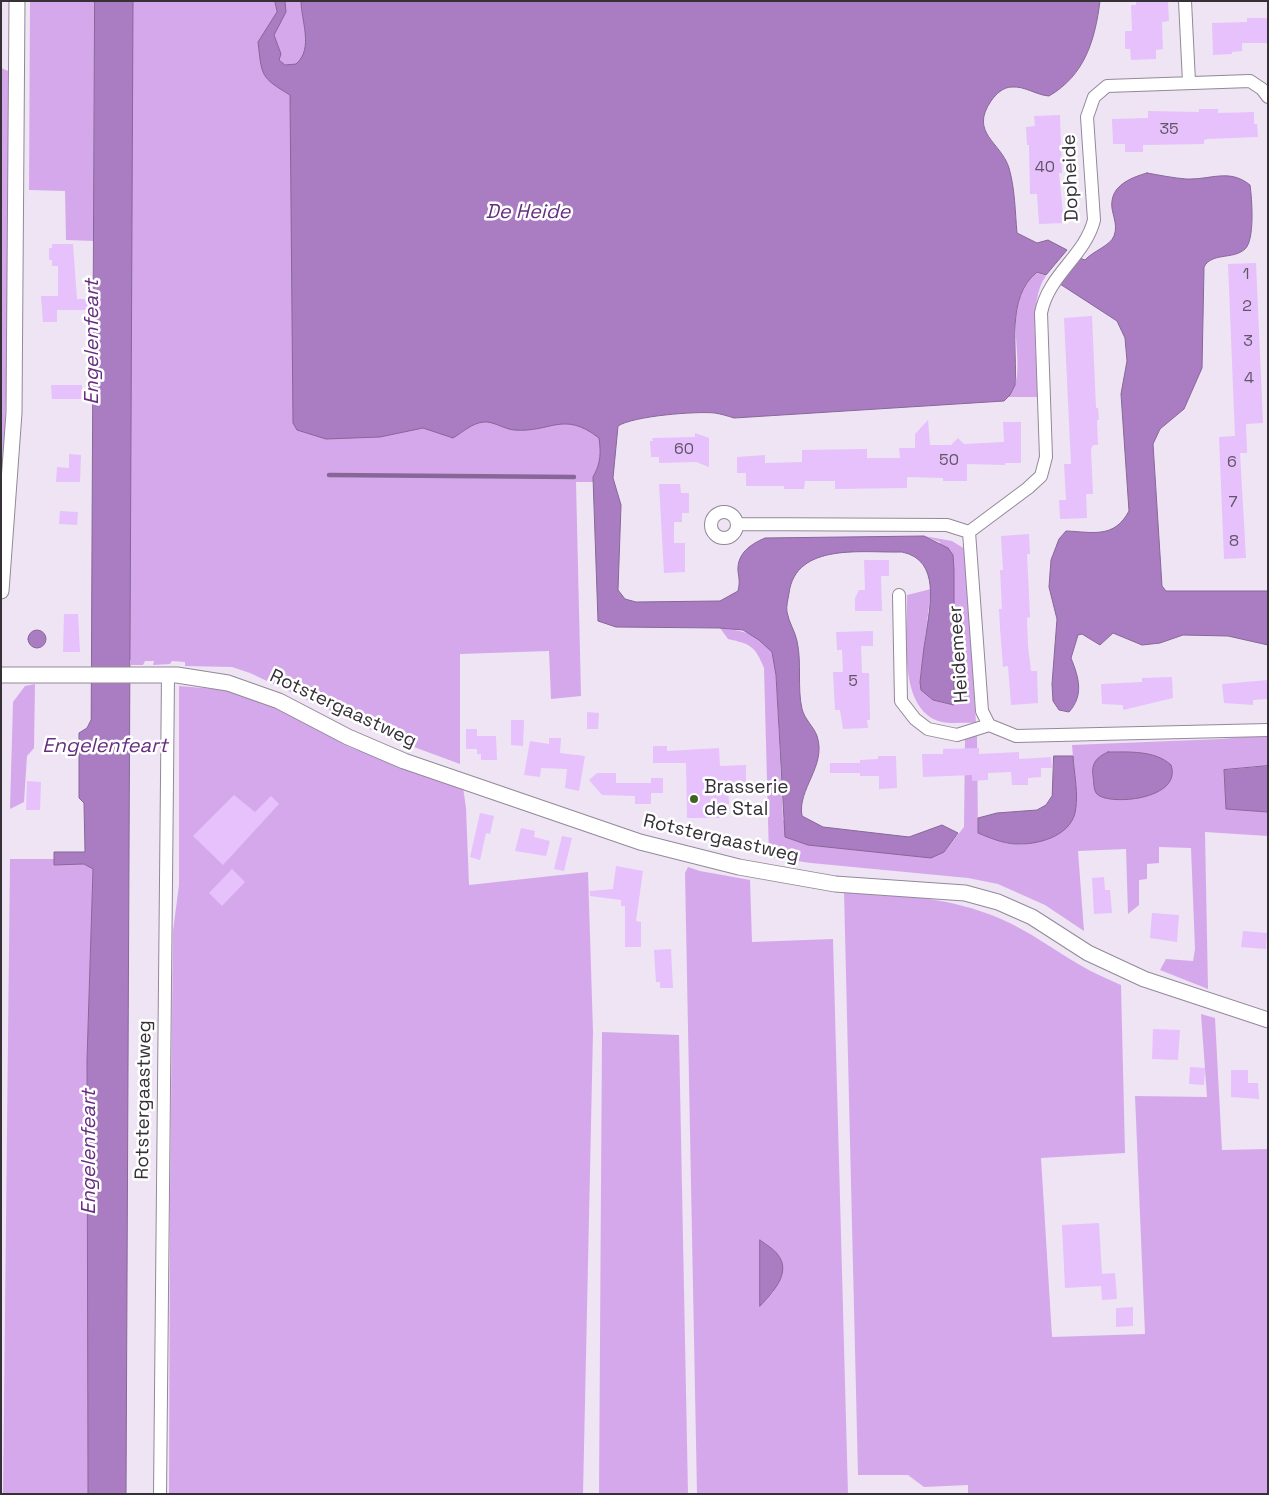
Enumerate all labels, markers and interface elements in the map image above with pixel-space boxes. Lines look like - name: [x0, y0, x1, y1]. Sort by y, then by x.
- house number: 35: [1159, 120, 1179, 140]
- street label: Dopheide: [1058, 134, 1084, 222]
- house number: 40: [1035, 158, 1055, 178]
- water label: De Heide: [486, 201, 570, 225]
- house number: 1: [1243, 265, 1249, 285]
- water label: Engelenfeart: [81, 279, 105, 405]
- house number: 2: [1242, 297, 1252, 317]
- house number: 3: [1243, 332, 1253, 352]
- house number: 4: [1244, 369, 1254, 389]
- house number: 60: [674, 440, 694, 460]
- house number: 50: [939, 451, 959, 471]
- house number: 6: [1227, 453, 1237, 473]
- house number: 7: [1228, 493, 1238, 513]
- house number: 8: [1229, 532, 1239, 552]
- street label: Heidemeer: [944, 604, 974, 704]
- street label: Rotstergaastweg: [266, 665, 420, 753]
- house number: 5: [848, 672, 858, 692]
- water label: Engelenfeart: [42, 735, 168, 759]
- place label: Brasserie de Stal: [704, 777, 789, 821]
- marker: Brasserie de Stal: [688, 793, 700, 805]
- street label: Rotstergaastweg: [641, 810, 801, 868]
- street label: Rotstergaastweg: [131, 1020, 157, 1180]
- water label: Engelenfeart: [78, 1089, 102, 1215]

